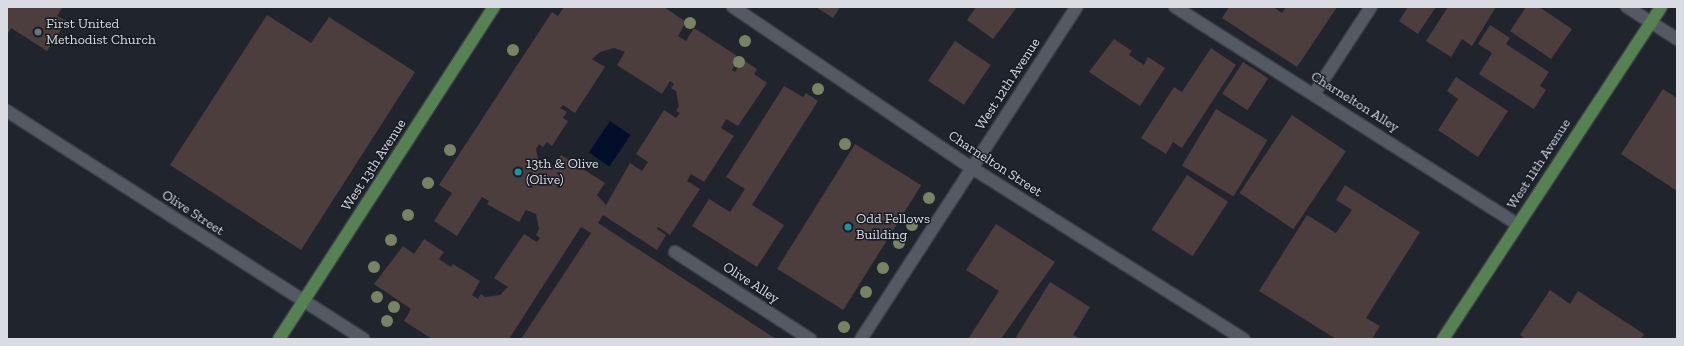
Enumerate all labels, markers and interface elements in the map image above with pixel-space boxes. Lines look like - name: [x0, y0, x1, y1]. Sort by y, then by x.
- place label: First United Methodist Church: [46, 16, 156, 48]
- marker: First United Methodist Church: [33, 27, 43, 37]
- street label: West 12th Avenue: [972, 35, 1044, 133]
- street label: Charnelton Alley: [1308, 68, 1402, 136]
- street label: West 11th Avenue: [1503, 115, 1575, 213]
- street label: West 13th Avenue: [338, 116, 410, 214]
- street label: Charnelton Street: [945, 127, 1045, 201]
- place label: 13th & Olive (Olive): [526, 156, 599, 188]
- marker: 13th & Olive (Olive): [513, 167, 523, 177]
- street label: Olive Street: [159, 187, 227, 239]
- place label: Odd Fellows Building: [856, 211, 930, 244]
- marker: Odd Fellows Building: [843, 222, 853, 232]
- street label: Olive Alley: [720, 258, 782, 308]

